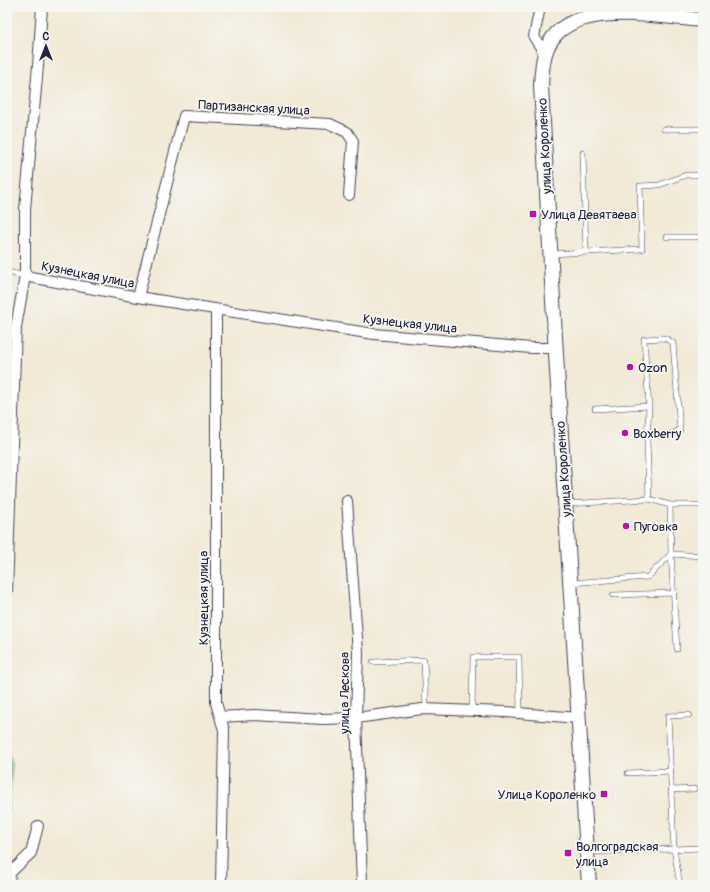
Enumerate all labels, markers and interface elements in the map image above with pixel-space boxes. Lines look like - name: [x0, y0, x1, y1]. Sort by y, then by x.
- north arrow: [26, 26, 66, 66]
- text: С: [43, 30, 50, 43]
- street label: Партизанская улица: [198, 97, 310, 119]
- street label: улица Короленко: [534, 97, 556, 195]
- place label: Улица Девятаева: [541, 207, 637, 223]
- marker: Улица Девятаева: [528, 209, 538, 219]
- street label: Кузнецкая улица: [40, 258, 136, 292]
- street label: Кузнецкая улица: [362, 311, 458, 337]
- place label: Ozon: [638, 360, 667, 376]
- marker: Ozon: [625, 362, 635, 372]
- street label: улица Короленко: [553, 420, 575, 518]
- place label: Boxberry: [633, 426, 682, 442]
- marker: Boxberry: [620, 428, 630, 438]
- place label: Пуговка: [634, 519, 678, 535]
- marker: Пуговка: [621, 521, 631, 531]
- street label: Кузнецкая улица: [196, 551, 212, 645]
- street label: улица Лескова: [337, 652, 353, 735]
- place label: Улица Короленко: [498, 787, 596, 803]
- marker: Улица Короленко: [599, 789, 609, 799]
- place label: Волгоградская улица: [575, 839, 658, 870]
- marker: Волгоградская улица: [563, 848, 573, 858]

